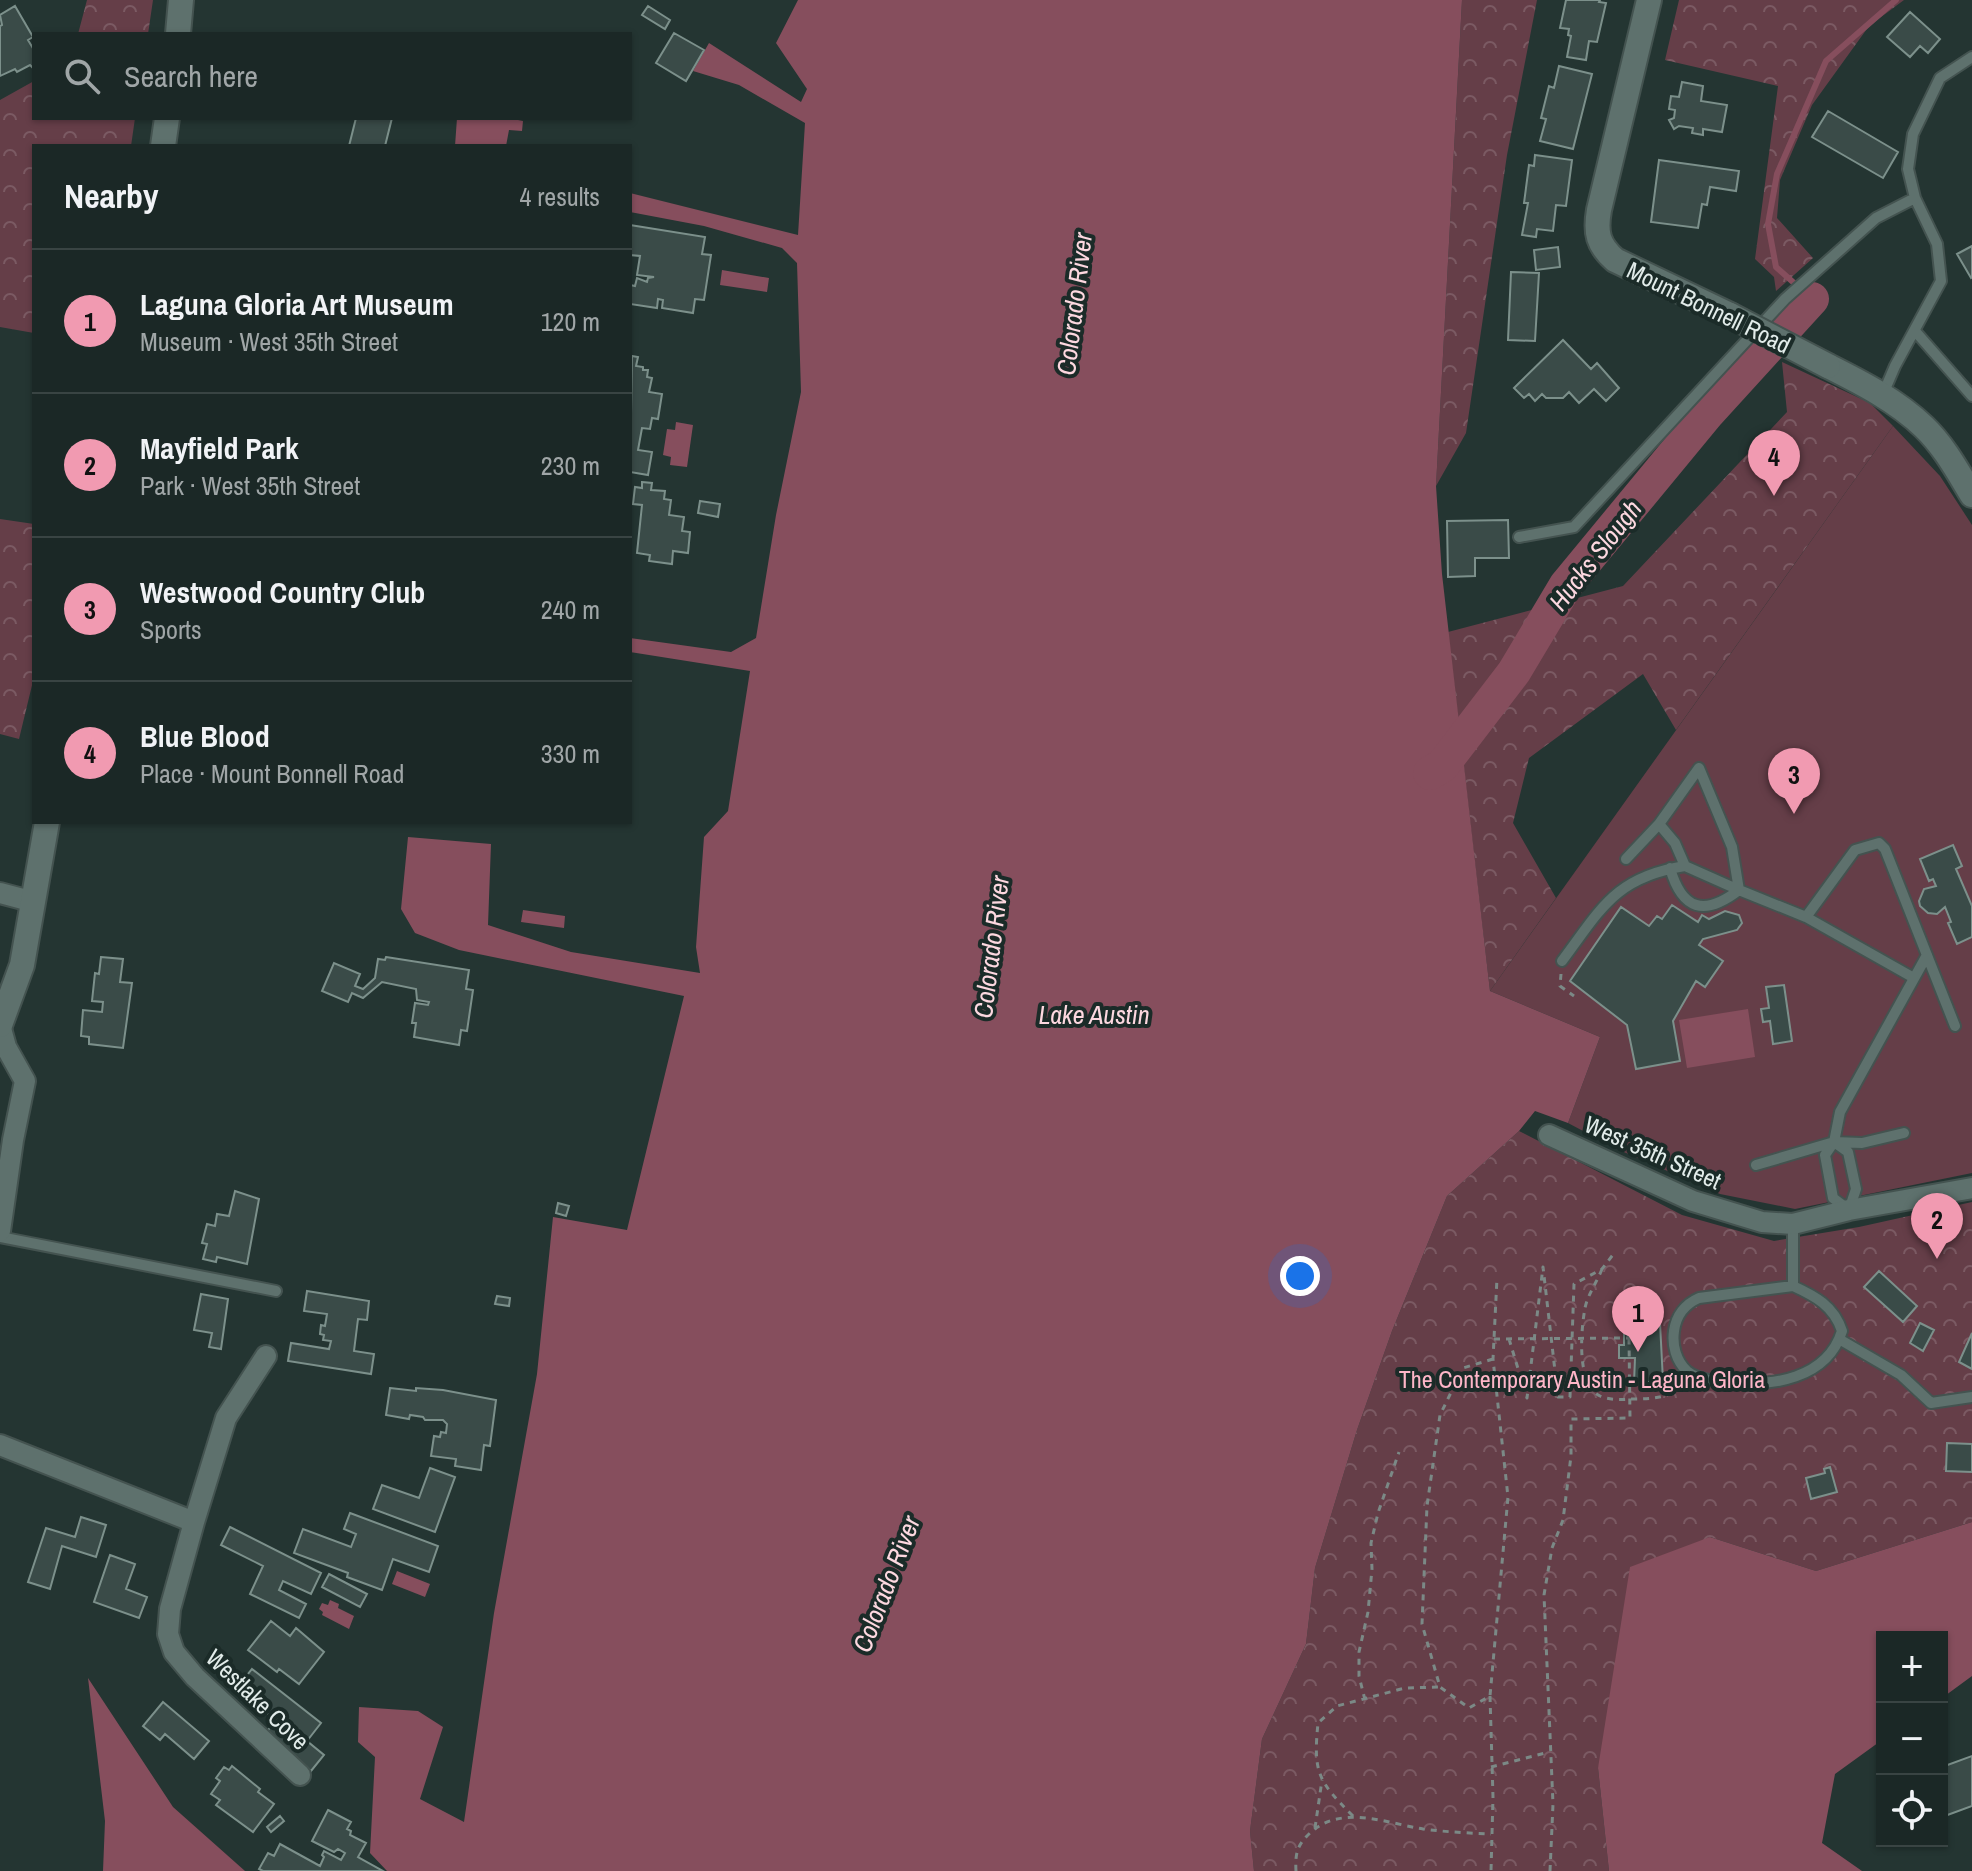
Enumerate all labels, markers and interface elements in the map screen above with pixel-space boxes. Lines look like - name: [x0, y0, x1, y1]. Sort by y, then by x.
- search box: [32, 32, 632, 120]
- icon: search: [60, 54, 104, 98]
- text: Search here: [124, 56, 258, 96]
- text: Nearby: [64, 173, 159, 219]
- text: 4 results: [519, 179, 600, 214]
- water label: Colorado River: [1048, 230, 1100, 377]
- street label: Mount Bonnell Road: [1622, 254, 1796, 360]
- text: Laguna Gloria Art Museum: [140, 284, 454, 324]
- text: 1: [84, 304, 96, 339]
- text: 120 m: [541, 304, 600, 339]
- text: Museum · West 35th Street: [140, 324, 398, 359]
- text: Mayfield Park: [140, 428, 299, 468]
- pin: 4: [1748, 430, 1800, 496]
- text: 2: [84, 448, 96, 483]
- text: 230 m: [541, 448, 600, 483]
- text: Park · West 35th Street: [140, 468, 360, 503]
- water label: Hucks Slough: [1541, 492, 1649, 618]
- text: Westwood Country Club: [140, 572, 425, 612]
- text: 3: [84, 592, 96, 627]
- text: 240 m: [541, 592, 600, 627]
- text: Sports: [140, 612, 202, 647]
- text: Blue Blood: [140, 716, 270, 756]
- text: 4: [84, 736, 96, 771]
- text: 330 m: [541, 736, 600, 771]
- pin: 3: [1768, 748, 1820, 814]
- text: Place · Mount Bonnell Road: [140, 756, 404, 791]
- water label: Colorado River: [965, 873, 1017, 1020]
- water label: Lake Austin: [1038, 997, 1150, 1032]
- street label: West 35th Street: [1580, 1108, 1727, 1197]
- pin: 2: [1911, 1193, 1963, 1259]
- your location: [1280, 1256, 1320, 1296]
- pin: 1: [1612, 1286, 1664, 1352]
- park label: The Contemporary Austin - Laguna Gloria: [1399, 1363, 1765, 1395]
- water label: Colorado River: [844, 1510, 928, 1657]
- map controls: [1876, 1631, 1948, 1847]
- button: +: [1876, 1631, 1948, 1703]
- street label: Westlake Cove: [199, 1642, 317, 1756]
- button: −: [1876, 1703, 1948, 1775]
- button: locate: [1876, 1775, 1948, 1847]

